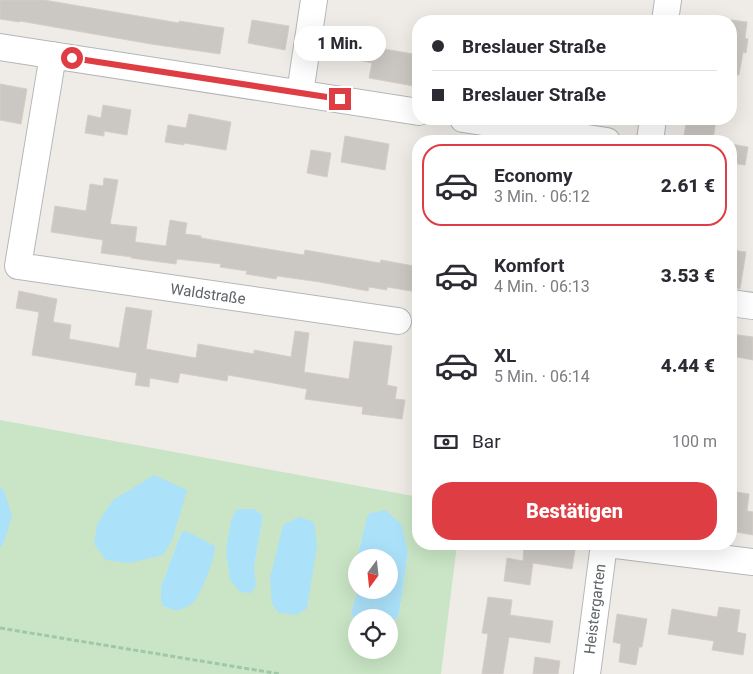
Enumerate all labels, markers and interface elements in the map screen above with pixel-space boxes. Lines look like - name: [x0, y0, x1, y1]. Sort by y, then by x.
- callout: 1 Min.: [294, 27, 386, 62]
- text: 1 Min.: [317, 34, 363, 53]
- text: Breslauer Straße: [462, 35, 606, 58]
- route start: [61, 47, 83, 69]
- text: Breslauer Straße: [462, 83, 606, 106]
- route end: [329, 88, 351, 110]
- icon: car: [434, 163, 479, 208]
- text: Economy: [494, 164, 573, 187]
- text: 2.61 €: [661, 174, 715, 197]
- text: 3 Min. · 06:12: [494, 187, 590, 206]
- icon: car: [434, 253, 479, 298]
- text: Komfort: [494, 254, 564, 277]
- text: 3.53 €: [661, 264, 715, 287]
- text: 4 Min. · 06:13: [494, 277, 590, 296]
- street label: Waldstraße: [169, 280, 247, 308]
- icon: car: [434, 343, 479, 388]
- text: XL: [494, 344, 516, 367]
- text: 4.44 €: [661, 354, 715, 377]
- text: 5 Min. · 06:14: [494, 367, 590, 386]
- icon: cash: [432, 428, 460, 456]
- text: Bar: [472, 430, 501, 453]
- text: 100 m: [672, 432, 717, 451]
- button: Bestätigen: [432, 482, 717, 540]
- north arrow: [348, 549, 398, 599]
- map controls: [348, 549, 398, 659]
- street label: Heistergarten: [581, 563, 609, 655]
- button: locate: [348, 609, 398, 659]

